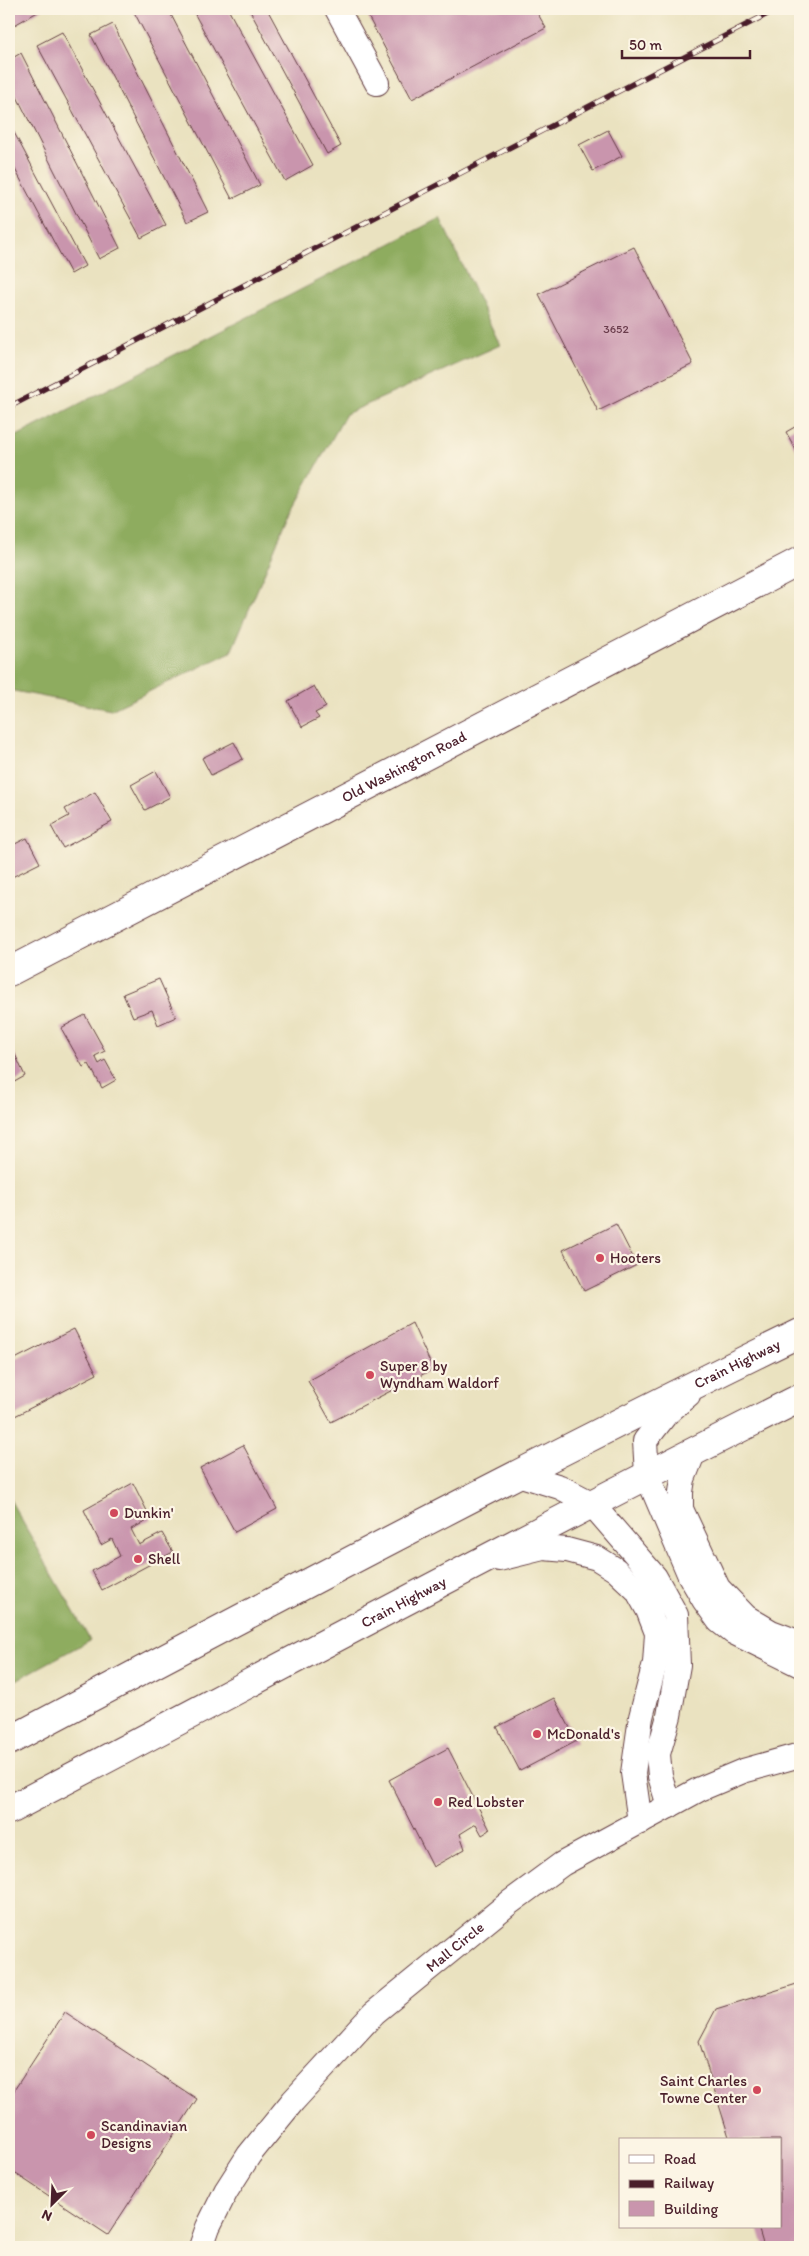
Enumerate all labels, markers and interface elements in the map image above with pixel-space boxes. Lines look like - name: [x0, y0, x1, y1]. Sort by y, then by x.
- scale bar: [622, 28, 749, 60]
- text: 50 m: [629, 36, 662, 54]
- house number: 3652: [603, 322, 629, 336]
- street label: Old Washington Road: [339, 727, 469, 807]
- place label: Hooters: [610, 1249, 661, 1267]
- marker: Hooters: [594, 1252, 606, 1264]
- street label: Crain Highway: [691, 1335, 783, 1393]
- place label: Super 8 by Wyndham Waldorf: [380, 1357, 499, 1392]
- marker: Super 8 by Wyndham Waldorf: [364, 1369, 376, 1381]
- place label: Dunkin': [124, 1504, 174, 1522]
- marker: Dunkin': [108, 1507, 120, 1519]
- place label: Shell: [148, 1550, 181, 1568]
- marker: Shell: [132, 1553, 144, 1565]
- street label: Crain Highway: [358, 1572, 449, 1632]
- place label: McDonald's: [547, 1725, 621, 1743]
- marker: McDonald's: [531, 1728, 543, 1740]
- place label: Red Lobster: [448, 1793, 524, 1811]
- marker: Red Lobster: [432, 1796, 444, 1808]
- street label: Mall Circle: [422, 1918, 488, 1976]
- place label: Saint Charles Towne Center: [660, 2072, 747, 2107]
- marker: Saint Charles Towne Center: [751, 2084, 763, 2096]
- place label: Scandinavian Designs: [101, 2117, 188, 2152]
- marker: Scandinavian Designs: [85, 2129, 97, 2141]
- legend: [619, 2138, 782, 2228]
- text: Road: [664, 2150, 697, 2168]
- text: Railway: [664, 2174, 714, 2192]
- north arrow: [28, 2178, 78, 2228]
- text: Building: [664, 2200, 718, 2218]
- text: N: [39, 2206, 55, 2225]

